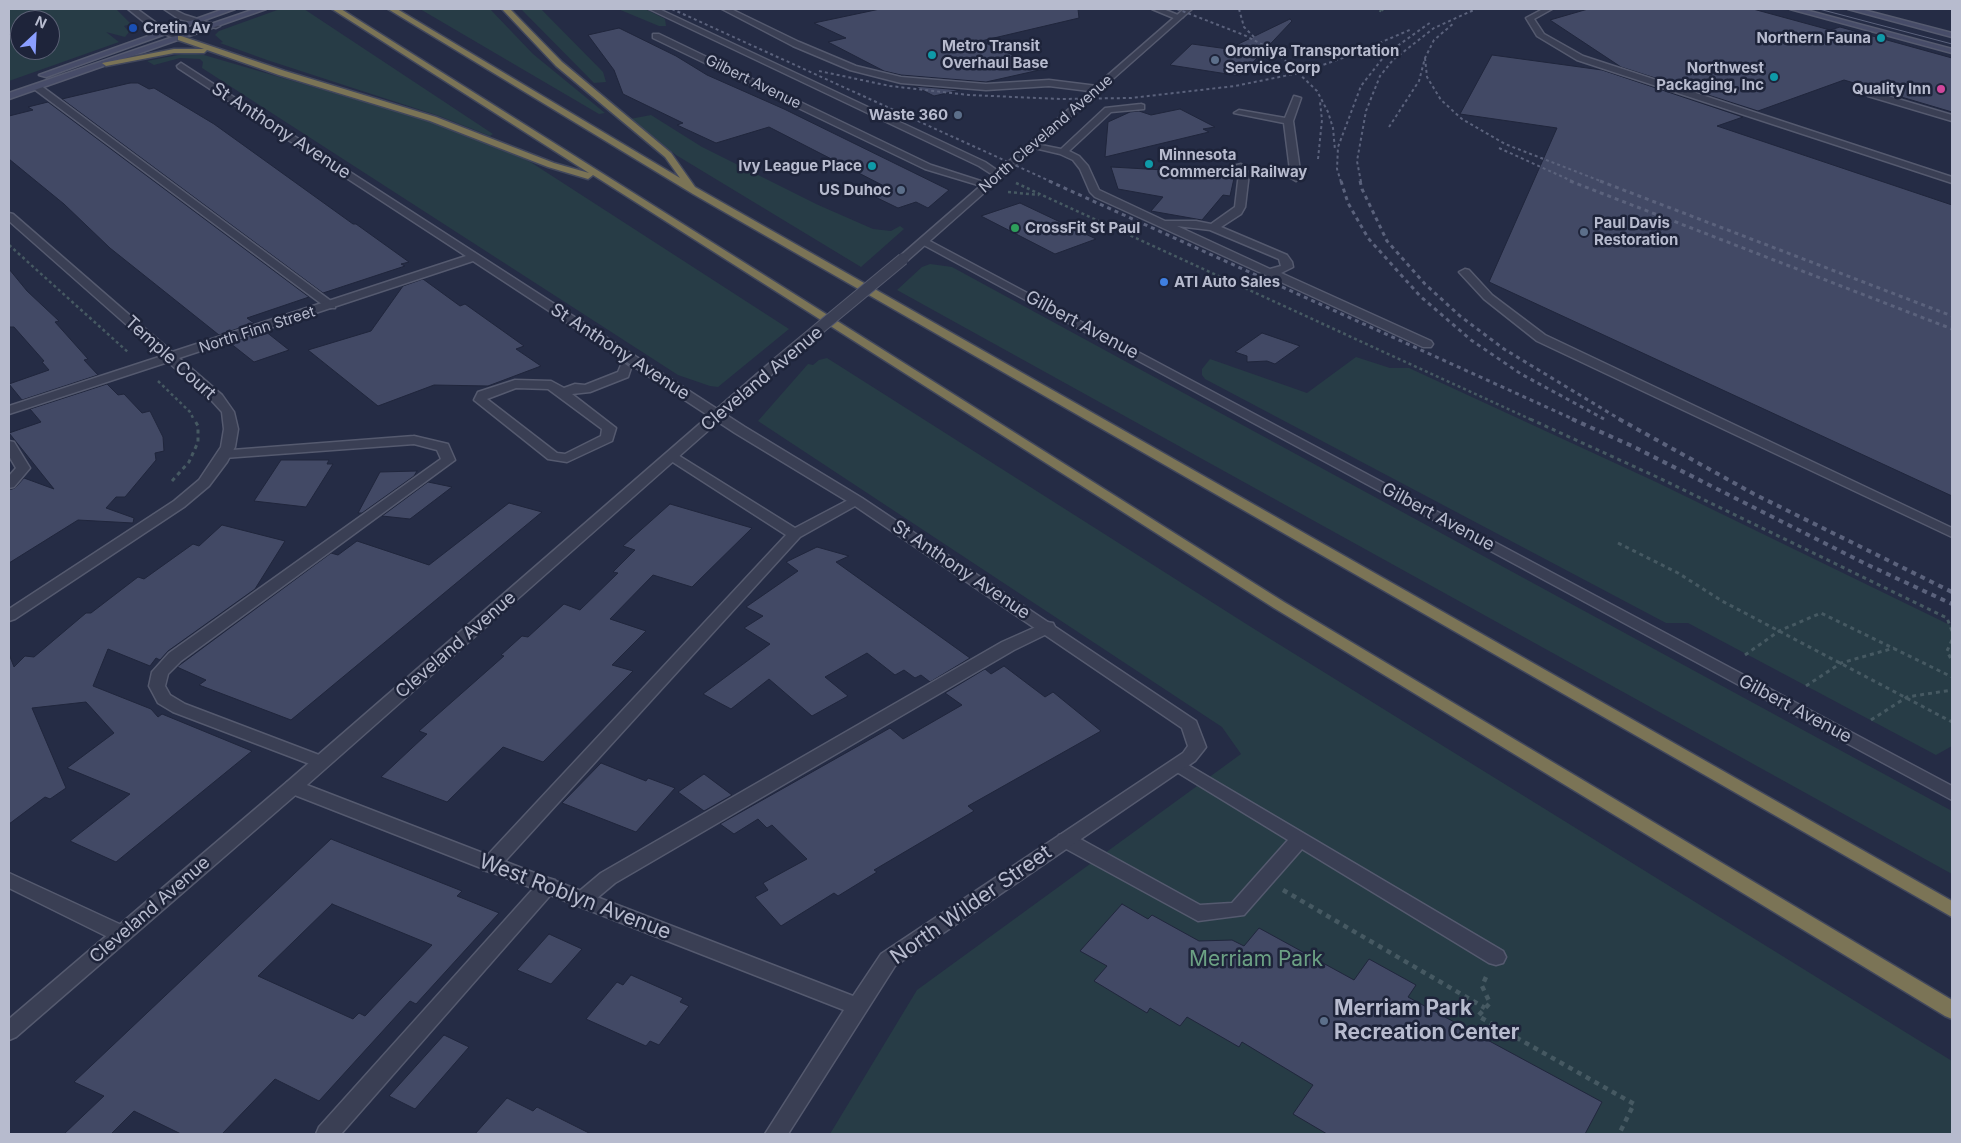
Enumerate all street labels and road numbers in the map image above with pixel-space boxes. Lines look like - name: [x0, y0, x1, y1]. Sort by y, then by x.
- street label: Gilbert Avenue: [702, 51, 804, 113]
- street label: North Cleveland Avenue: [976, 71, 1116, 197]
- street label: St Anthony Avenue: [207, 78, 355, 184]
- street label: Gilbert Avenue: [1022, 286, 1142, 364]
- street label: St Anthony Avenue: [546, 299, 694, 405]
- street label: North Finn Street: [197, 303, 317, 357]
- street label: Temple Court: [120, 312, 220, 404]
- street label: Cleveland Avenue: [697, 322, 827, 436]
- street label: Gilbert Avenue: [1378, 478, 1498, 556]
- street label: St Anthony Avenue: [888, 516, 1034, 624]
- street label: Cleveland Avenue: [391, 587, 521, 703]
- street label: Gilbert Avenue: [1735, 670, 1855, 748]
- street label: North Wilder Street: [886, 840, 1056, 970]
- street label: West Roblyn Avenue: [476, 849, 674, 945]
- street label: Cleveland Avenue: [85, 852, 215, 968]

